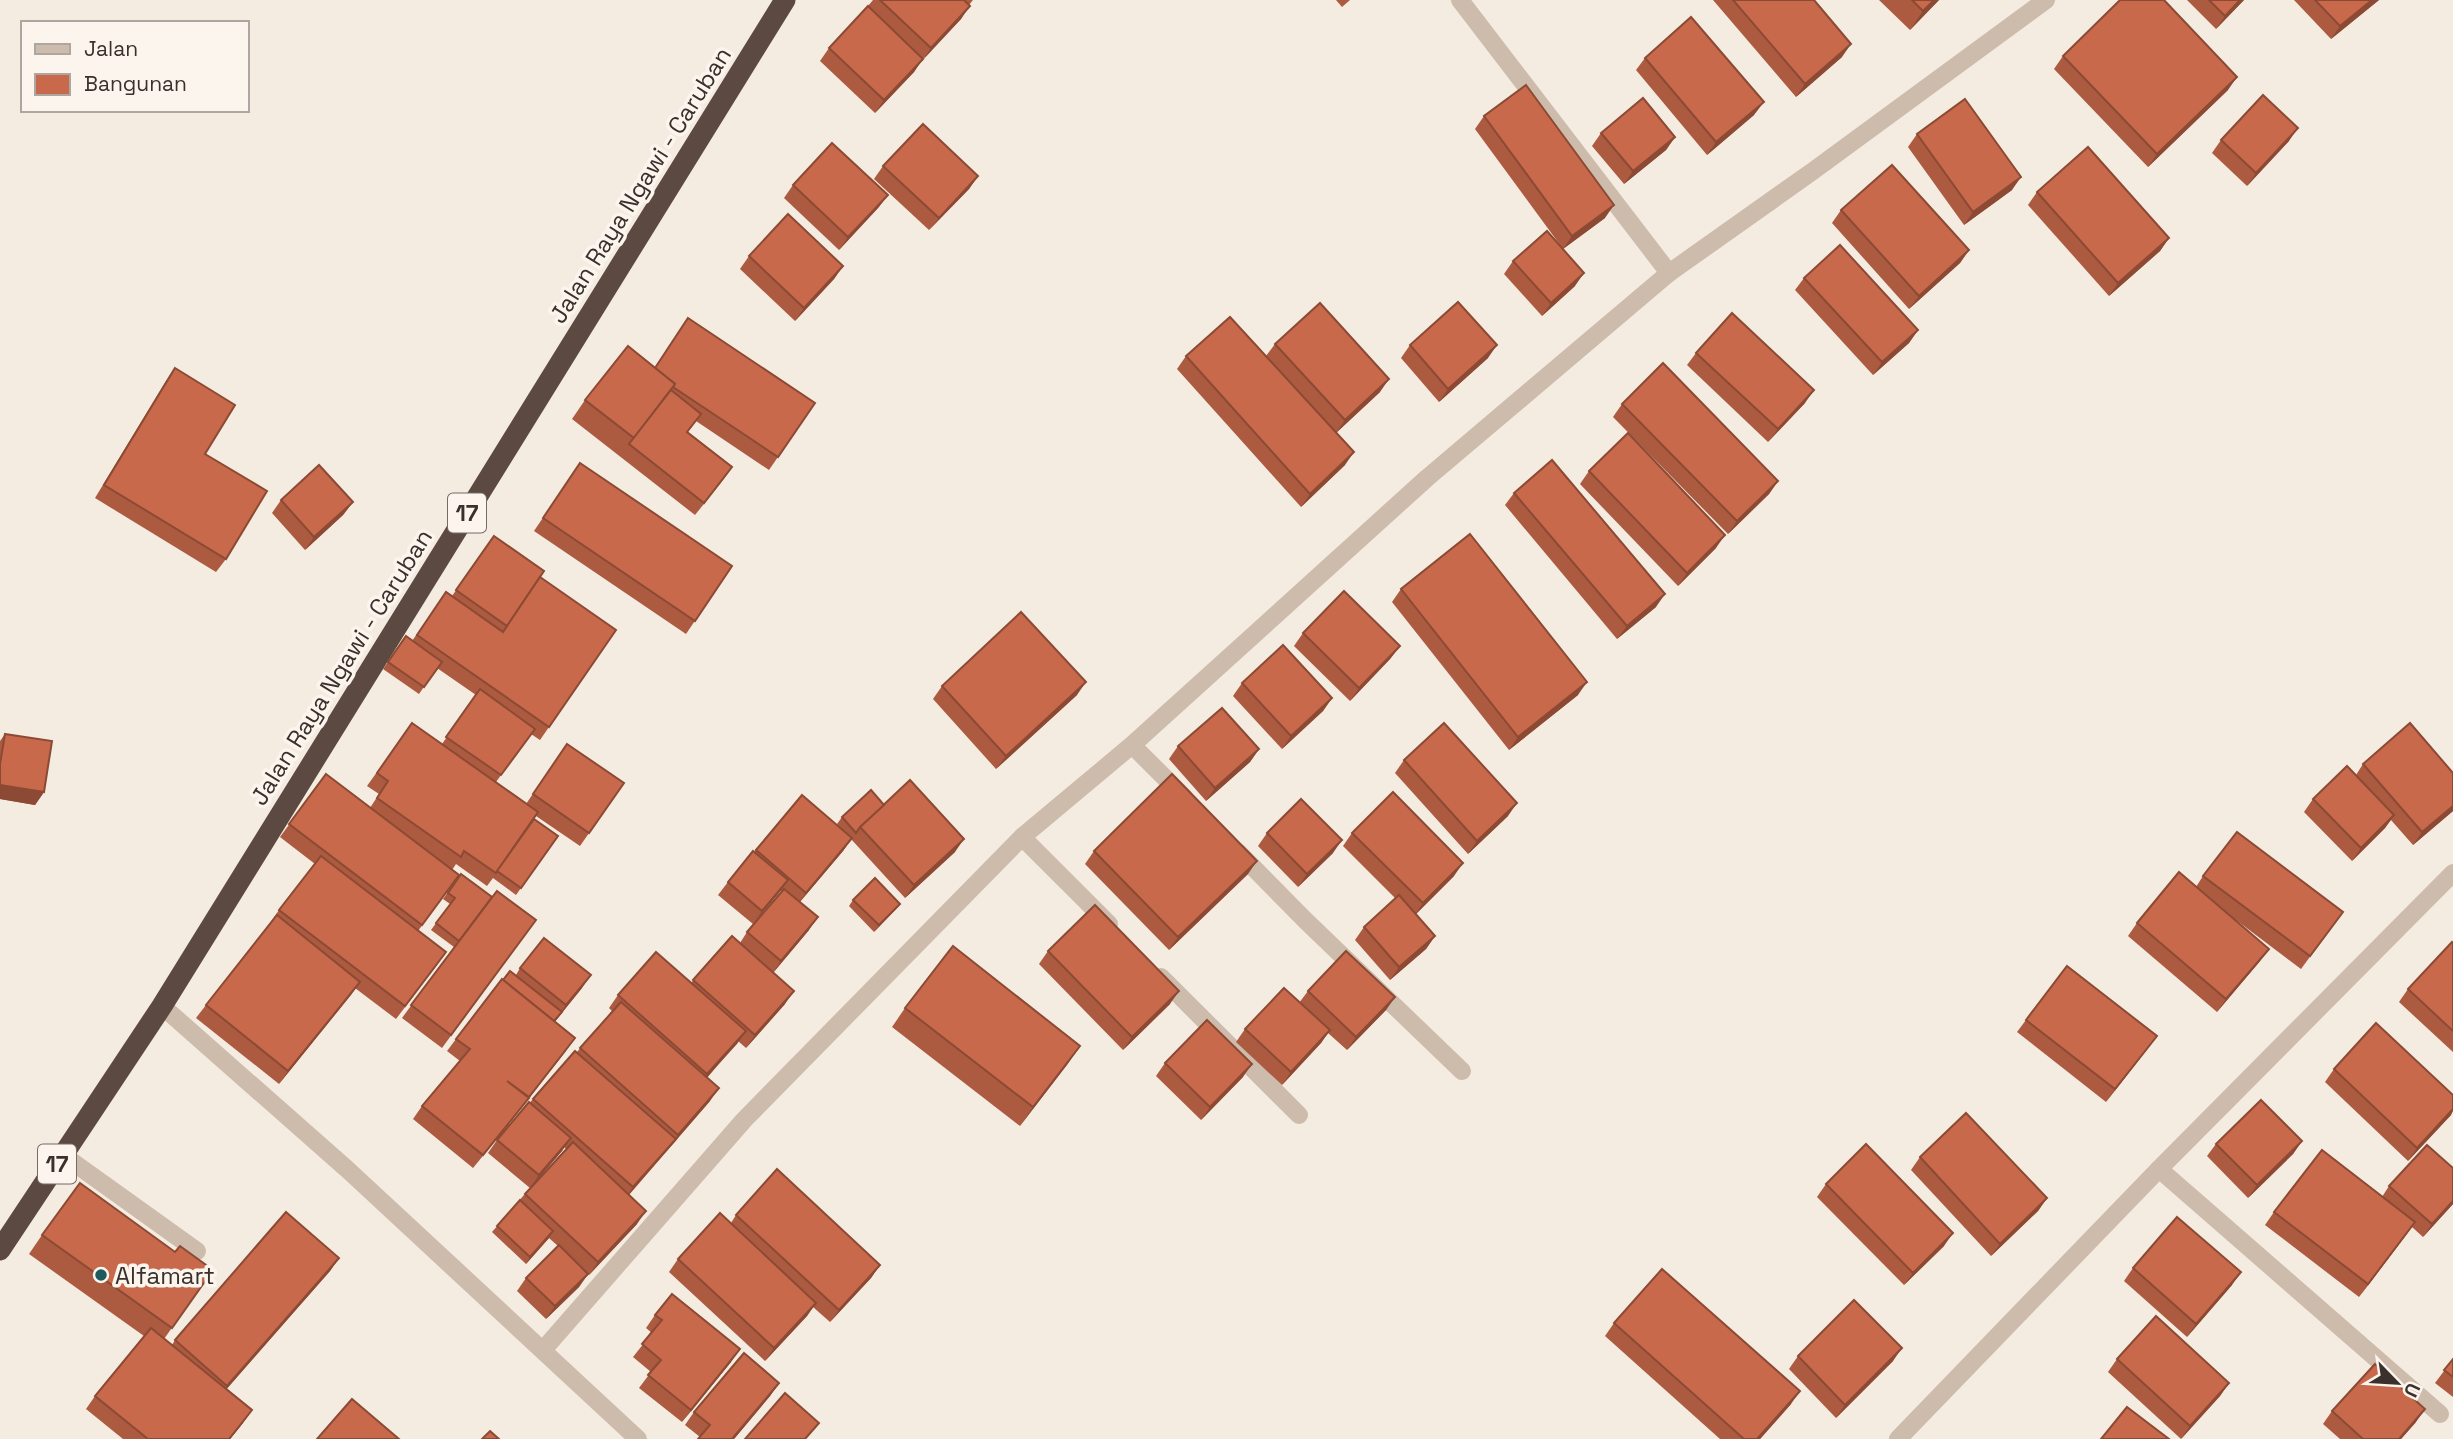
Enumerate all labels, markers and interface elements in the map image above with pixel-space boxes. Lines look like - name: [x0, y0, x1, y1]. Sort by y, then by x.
- legend: [21, 21, 248, 112]
- text: Jalan: [84, 35, 138, 62]
- street label: Jalan Raya Ngawi - Caruban: [542, 41, 738, 329]
- text: Bangunan: [84, 70, 187, 97]
- road number: 17: [448, 494, 486, 533]
- street label: Jalan Raya Ngawi - Caruban: [243, 523, 439, 811]
- road number: 17: [38, 1144, 76, 1184]
- place label: Alfamart: [115, 1260, 215, 1291]
- marker: Alfamart: [93, 1267, 109, 1283]
- north arrow: [2362, 1348, 2432, 1418]
- text: U: [2398, 1379, 2426, 1401]

